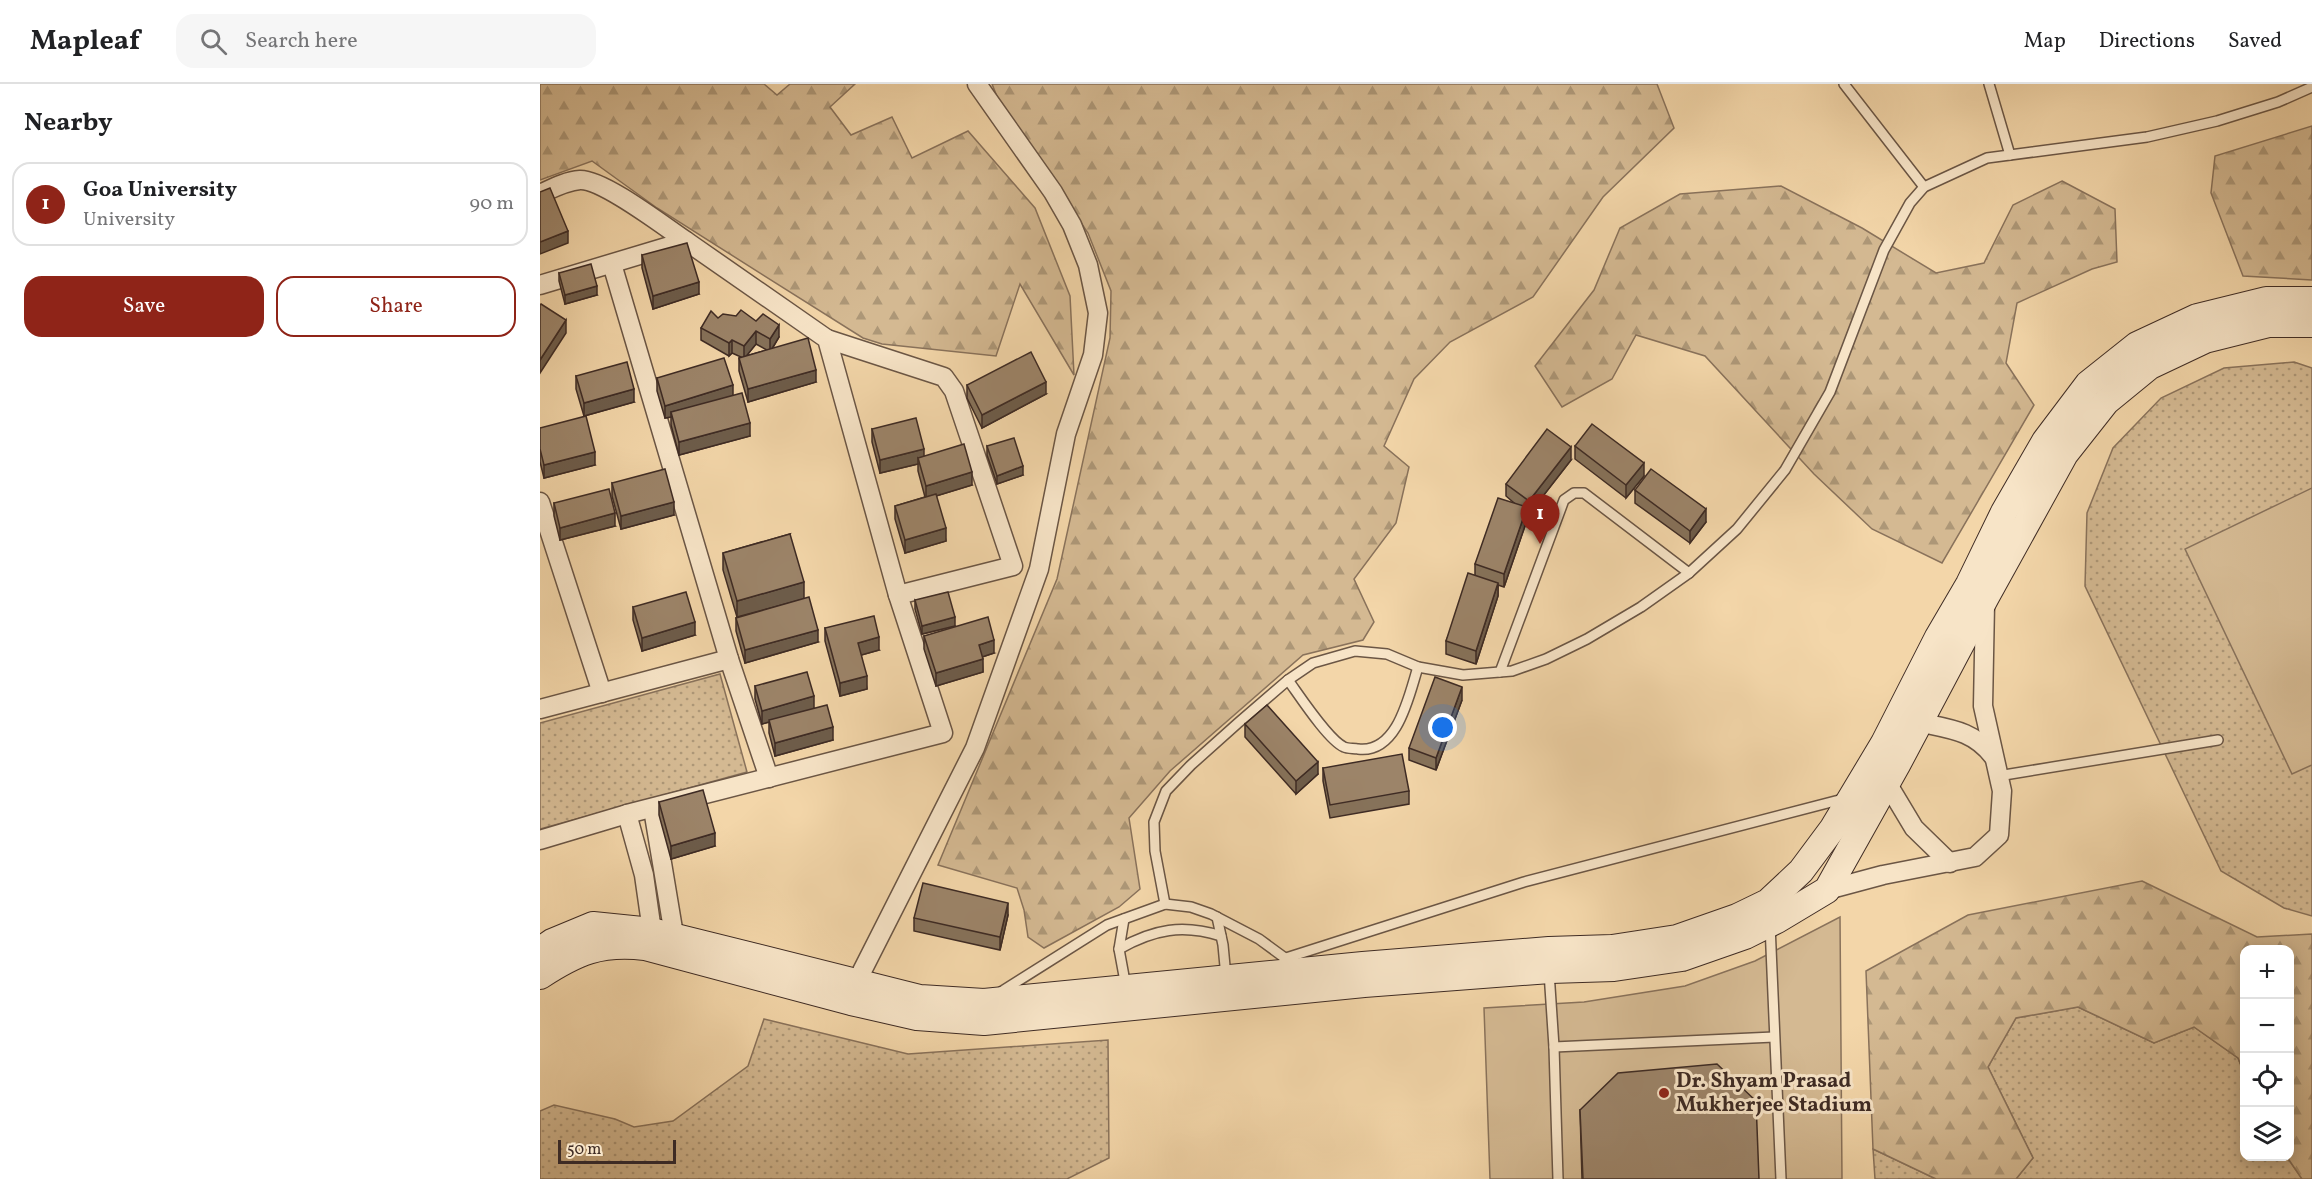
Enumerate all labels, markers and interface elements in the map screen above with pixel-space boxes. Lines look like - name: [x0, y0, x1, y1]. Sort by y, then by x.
- search box: [176, 14, 596, 68]
- text: Mapleaf: [30, 22, 140, 61]
- icon: search: [197, 25, 230, 58]
- text: Search here: [245, 26, 358, 57]
- text: Map: [2024, 27, 2066, 56]
- text: Directions: [2099, 27, 2195, 56]
- text: Saved: [2228, 27, 2282, 56]
- text: Nearby: [24, 105, 113, 141]
- text: Goa University: [83, 175, 237, 206]
- text: 1: [41, 190, 50, 218]
- text: 90 m: [470, 190, 514, 218]
- text: University: [83, 206, 175, 234]
- button: Save: [24, 276, 264, 337]
- button: Share: [276, 276, 516, 337]
- pin: 1: [1520, 494, 1560, 544]
- your location: [1428, 713, 1457, 742]
- map controls: [2240, 945, 2294, 1161]
- button: +: [2240, 945, 2294, 999]
- button: −: [2240, 999, 2294, 1053]
- button: locate: [2240, 1053, 2294, 1107]
- place label: Dr. Shyam Prasad Mukherjee Stadium: [1676, 1067, 1872, 1120]
- marker: Dr. Shyam Prasad Mukherjee Stadium: [1657, 1086, 1671, 1100]
- button: layers: [2240, 1107, 2294, 1161]
- scale bar: [558, 1137, 676, 1164]
- text: 50 m: [567, 1139, 601, 1161]

